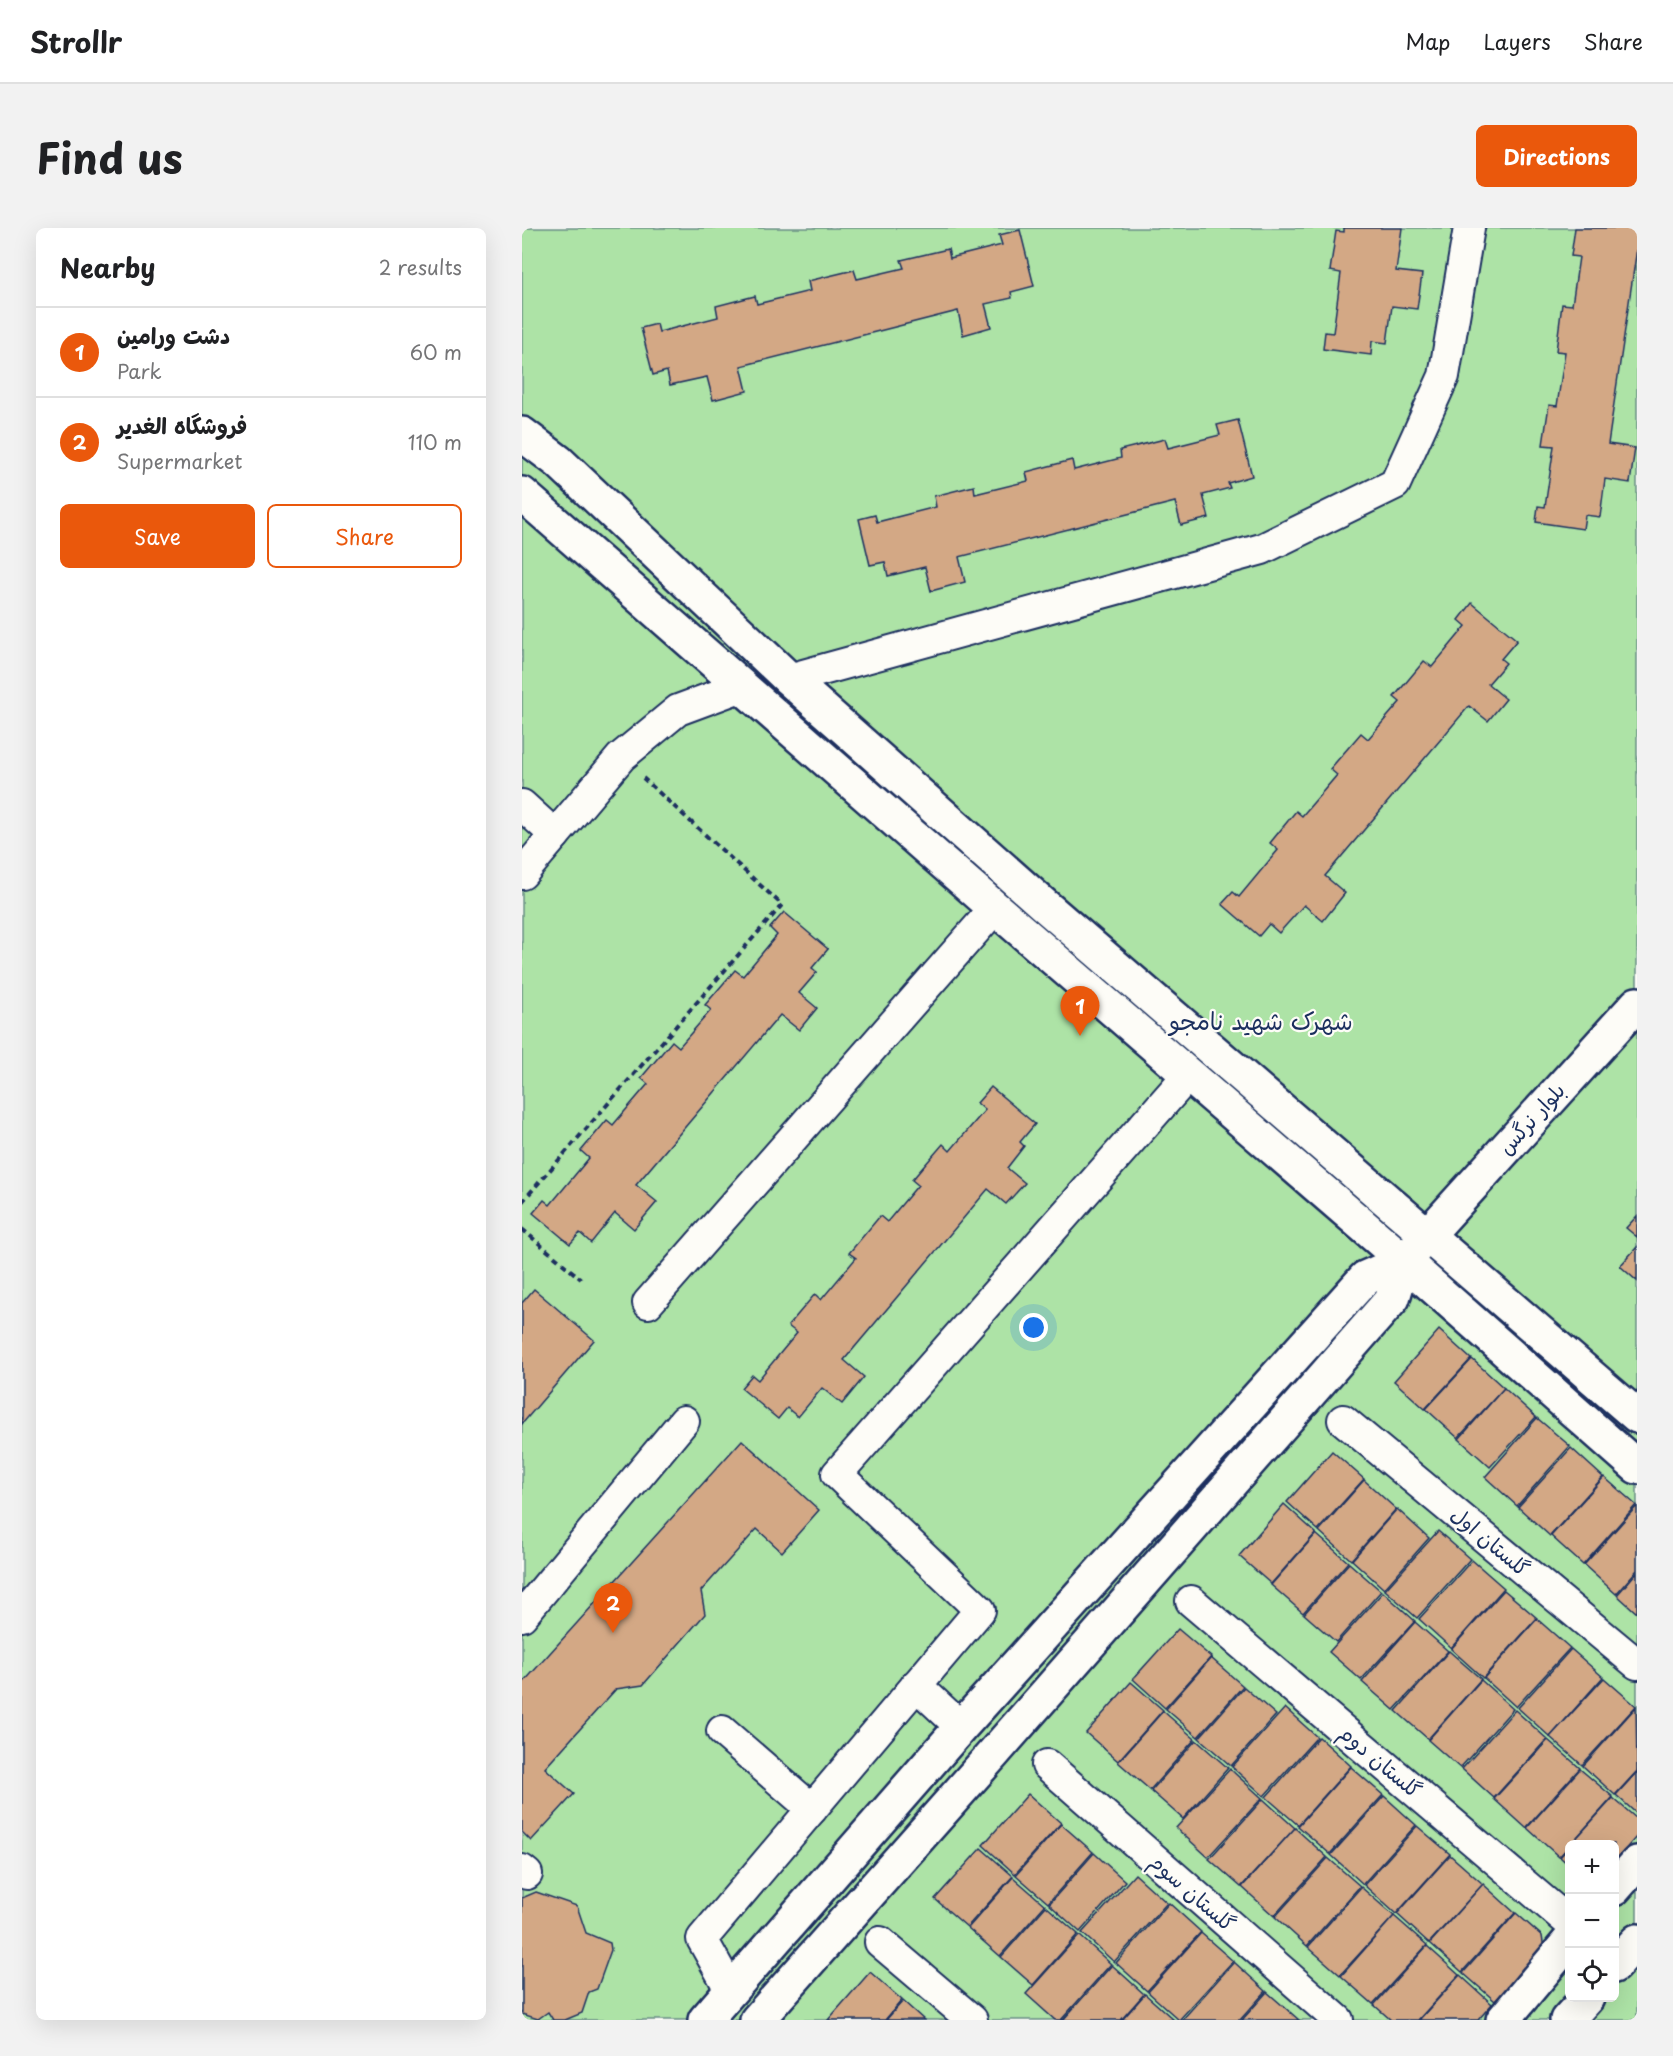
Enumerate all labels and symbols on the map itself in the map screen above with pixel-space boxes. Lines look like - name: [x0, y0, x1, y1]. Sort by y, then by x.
- pin: 1: [1060, 986, 1100, 1036]
- district label: شهرک شهید نامجو: [1167, 1002, 1353, 1038]
- street label: بلوار نرگس: [1489, 1074, 1572, 1161]
- your location: [1019, 1313, 1048, 1342]
- street label: گلستان اول: [1445, 1498, 1538, 1583]
- pin: 2: [594, 1584, 632, 1633]
- street label: گلستان دوم: [1332, 1716, 1430, 1806]
- street label: گلستان سوم: [1142, 1845, 1244, 1940]

